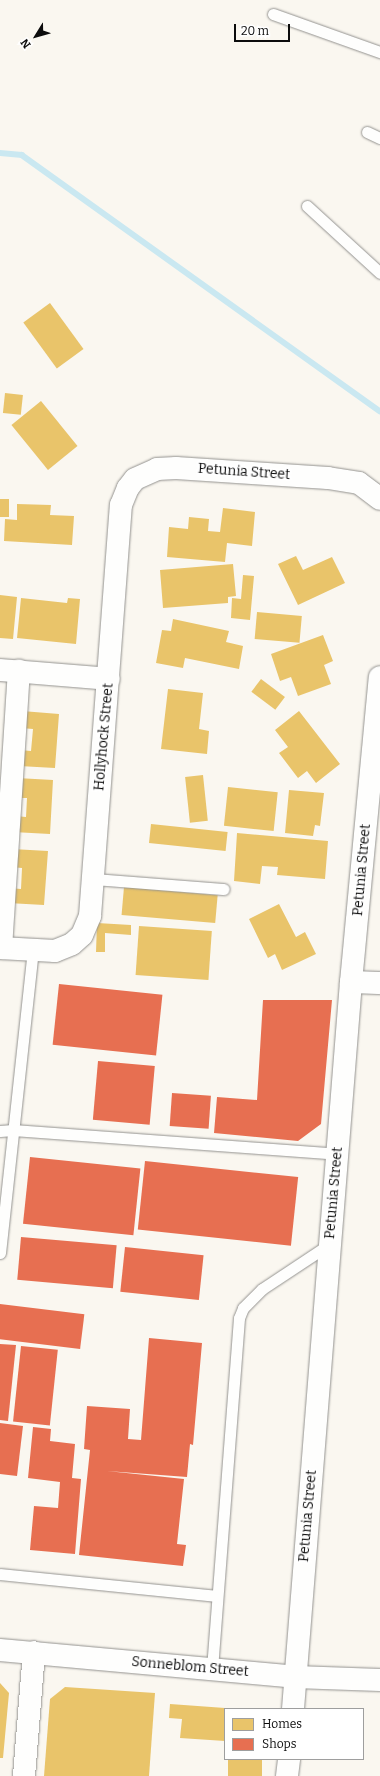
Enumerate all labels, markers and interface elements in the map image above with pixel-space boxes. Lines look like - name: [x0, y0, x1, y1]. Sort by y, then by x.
- north arrow: [16, 16, 56, 56]
- scale bar: [236, 16, 292, 42]
- text: 20 m: [241, 24, 269, 38]
- text: N: [18, 36, 34, 51]
- street label: Petunia Street: [197, 460, 291, 484]
- street label: Hollyhock Street: [91, 682, 117, 792]
- street label: Petunia Street: [350, 823, 374, 917]
- street label: Petunia Street: [322, 1146, 346, 1240]
- street label: Petunia Street: [296, 1469, 320, 1563]
- street label: Sonneblom Street: [131, 1654, 249, 1680]
- legend: [224, 1708, 364, 1760]
- text: Homes: [262, 1717, 302, 1731]
- text: Shops: [262, 1737, 296, 1751]

